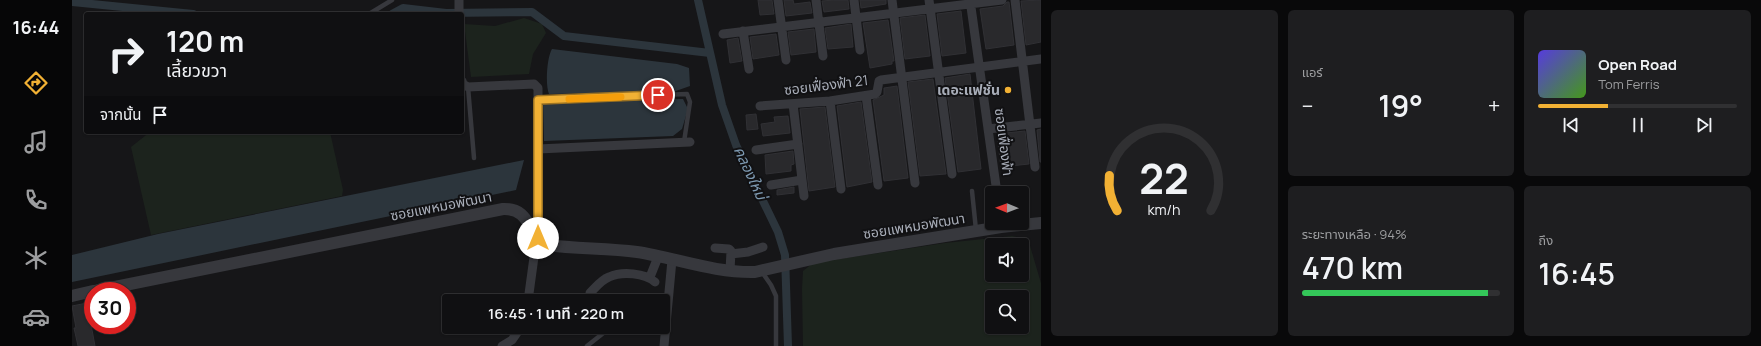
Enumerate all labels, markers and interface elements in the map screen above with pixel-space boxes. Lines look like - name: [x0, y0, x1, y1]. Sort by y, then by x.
- text: 16:44: [13, 15, 59, 39]
- text: 120 m: [166, 22, 244, 60]
- icon: right: [100, 28, 152, 80]
- text: Open Road: [1598, 54, 1677, 75]
- text: เลี้ยวขวา: [166, 58, 227, 82]
- text: แอร์: [1302, 63, 1323, 81]
- icon: directions: [22, 69, 50, 97]
- street label: ซอยเฟื่องฟ้า 21: [783, 70, 869, 99]
- text: Tom Ferris: [1598, 75, 1660, 93]
- pin: [641, 78, 675, 112]
- place label: เดอะแฟชั่น: [937, 80, 1000, 99]
- icon: arrive: [647, 84, 669, 106]
- marker: เดอะแฟชั่น: [1003, 85, 1013, 95]
- text: 19°: [1378, 85, 1423, 126]
- text: −: [1302, 91, 1314, 121]
- text: +: [1488, 91, 1500, 121]
- text: จากนั้น: [100, 104, 141, 125]
- icon: arrive: [149, 104, 171, 126]
- street label: ซอยเฟื่องฟ้า: [991, 107, 1018, 177]
- icon: previous: [1560, 114, 1582, 136]
- icon: pause: [1627, 114, 1649, 136]
- icon: next: [1693, 114, 1715, 136]
- icon: music: [22, 128, 50, 156]
- water label: คลองใหม่: [729, 143, 773, 205]
- text: 22: [1140, 150, 1189, 206]
- icon: phone: [22, 186, 50, 214]
- street label: ซอยแพหมอพัฒนา: [389, 186, 493, 225]
- north arrow: [985, 186, 1029, 230]
- map controls: [985, 186, 1029, 334]
- text: km/h: [1148, 200, 1181, 219]
- street label: ซอยแพหมอพัฒนา: [862, 208, 966, 243]
- position arrow: [517, 217, 559, 259]
- text: ระยะทางเหลือ · 94%: [1302, 225, 1407, 243]
- text: ถึง: [1538, 231, 1553, 249]
- button: sound: [985, 238, 1029, 282]
- icon: climate: [22, 244, 50, 272]
- text: 470 km: [1302, 247, 1403, 288]
- text: 16:45: [1538, 253, 1615, 294]
- speed limit sign: 30: [84, 282, 136, 334]
- button: search: [985, 290, 1029, 334]
- icon: car: [22, 303, 50, 331]
- text: 16:45 · 1 นาที · 220 m: [488, 303, 624, 324]

